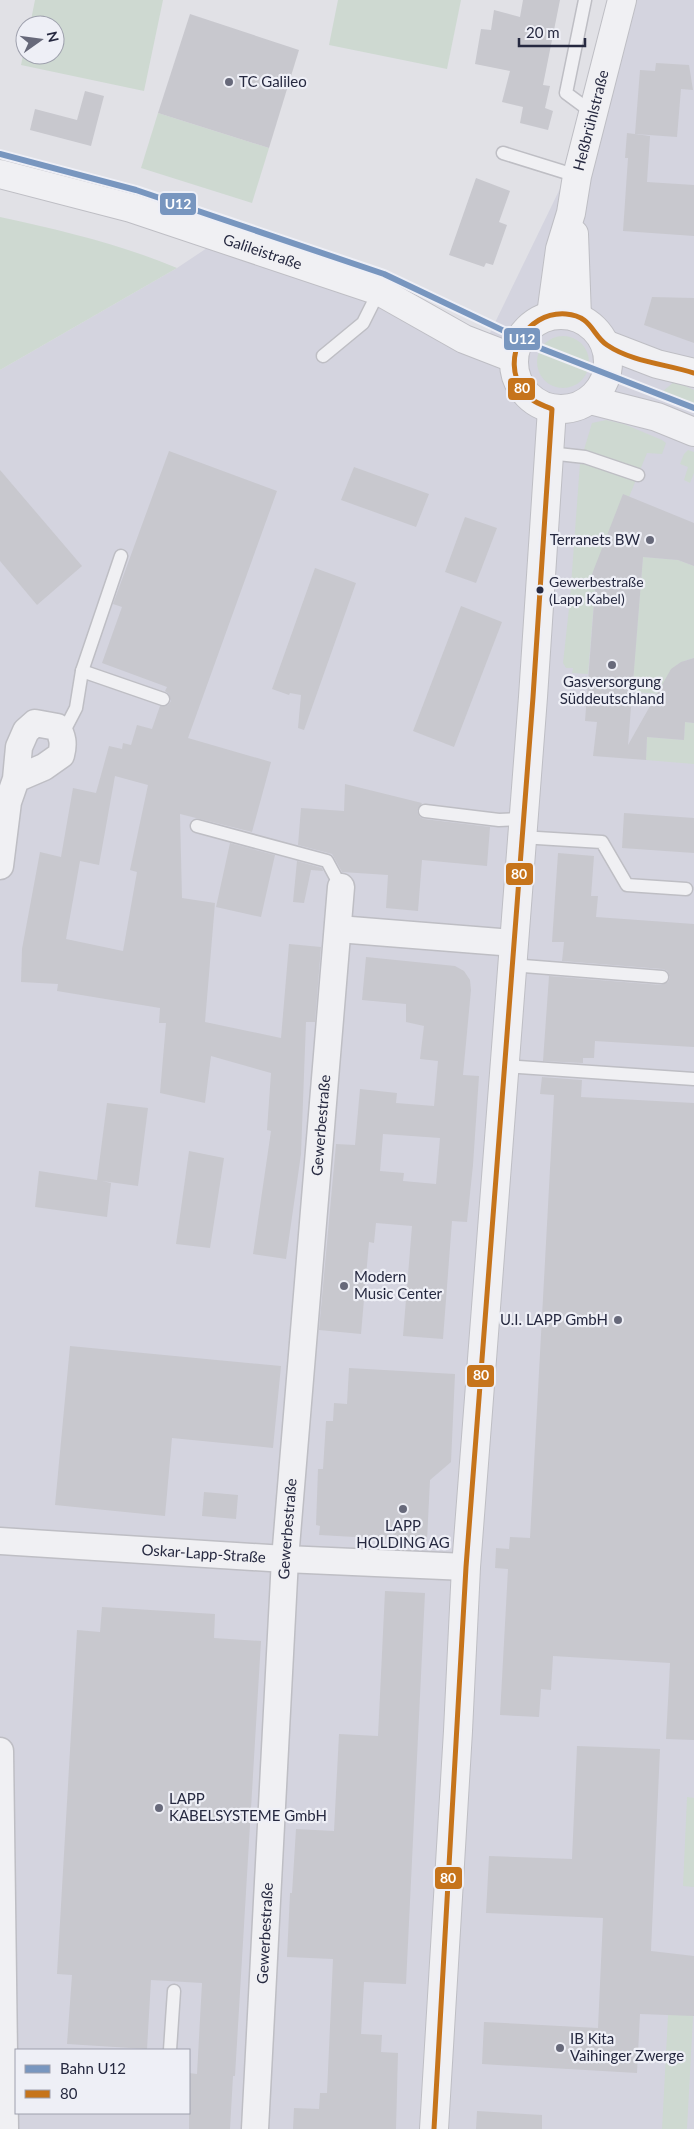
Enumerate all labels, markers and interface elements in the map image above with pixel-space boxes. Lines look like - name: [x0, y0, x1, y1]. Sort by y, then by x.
- north arrow: [15, 15, 65, 65]
- scale bar: [519, 15, 585, 47]
- text: 20 m: [526, 23, 560, 41]
- text: N: [44, 29, 63, 44]
- street label: Heßbrühlstraße: [569, 68, 612, 173]
- place label: TC Galileo: [239, 72, 307, 90]
- marker: TC Galileo: [223, 76, 235, 88]
- line badge: U12: [159, 192, 197, 216]
- text: U12: [165, 195, 191, 212]
- street label: Galileistraße: [221, 230, 305, 273]
- line badge: U12: [503, 327, 541, 351]
- text: U12: [509, 330, 535, 347]
- line badge: 80: [507, 377, 536, 401]
- text: 80: [514, 379, 530, 396]
- place label: Terranets BW: [550, 530, 640, 548]
- marker: Terranets BW: [644, 534, 656, 546]
- place label: Gewerbestraße (Lapp Kabel): [549, 573, 644, 607]
- marker: Gewerbestraße (Lapp Kabel): [535, 585, 545, 595]
- marker: Gasversorgung Süddeutschland: [606, 659, 618, 671]
- place label: Gasversorgung Süddeutschland: [560, 672, 664, 707]
- line badge: 80: [505, 862, 534, 886]
- text: 80: [511, 865, 527, 882]
- street label: Gewerbestraße: [307, 1074, 333, 1177]
- place label: Modern Music Center: [354, 1267, 443, 1302]
- marker: Modern Music Center: [338, 1280, 350, 1292]
- place label: U.I. LAPP GmbH: [500, 1310, 608, 1328]
- marker: U.I. LAPP GmbH: [612, 1314, 624, 1326]
- line badge: 80: [466, 1364, 495, 1388]
- text: 80: [473, 1366, 489, 1383]
- street label: Gewerbestraße: [274, 1477, 300, 1580]
- marker: LAPP HOLDING AG: [397, 1503, 409, 1515]
- place label: LAPP HOLDING AG: [356, 1516, 450, 1551]
- street label: Oskar-Lapp-Straße: [141, 1540, 266, 1566]
- place label: LAPP KABELSYSTEME GmbH: [169, 1789, 327, 1824]
- marker: LAPP KABELSYSTEME GmbH: [153, 1802, 165, 1814]
- line badge: 80: [434, 1866, 463, 1890]
- text: 80: [440, 1869, 456, 1886]
- street label: Gewerbestraße: [253, 1882, 276, 1984]
- place label: IB Kita Vaihinger Zwerge: [570, 2029, 684, 2064]
- marker: IB Kita Vaihinger Zwerge: [554, 2042, 566, 2054]
- legend: [15, 2049, 190, 2114]
- text: Bahn U12: [60, 2059, 126, 2077]
- text: 80: [60, 2084, 78, 2102]

